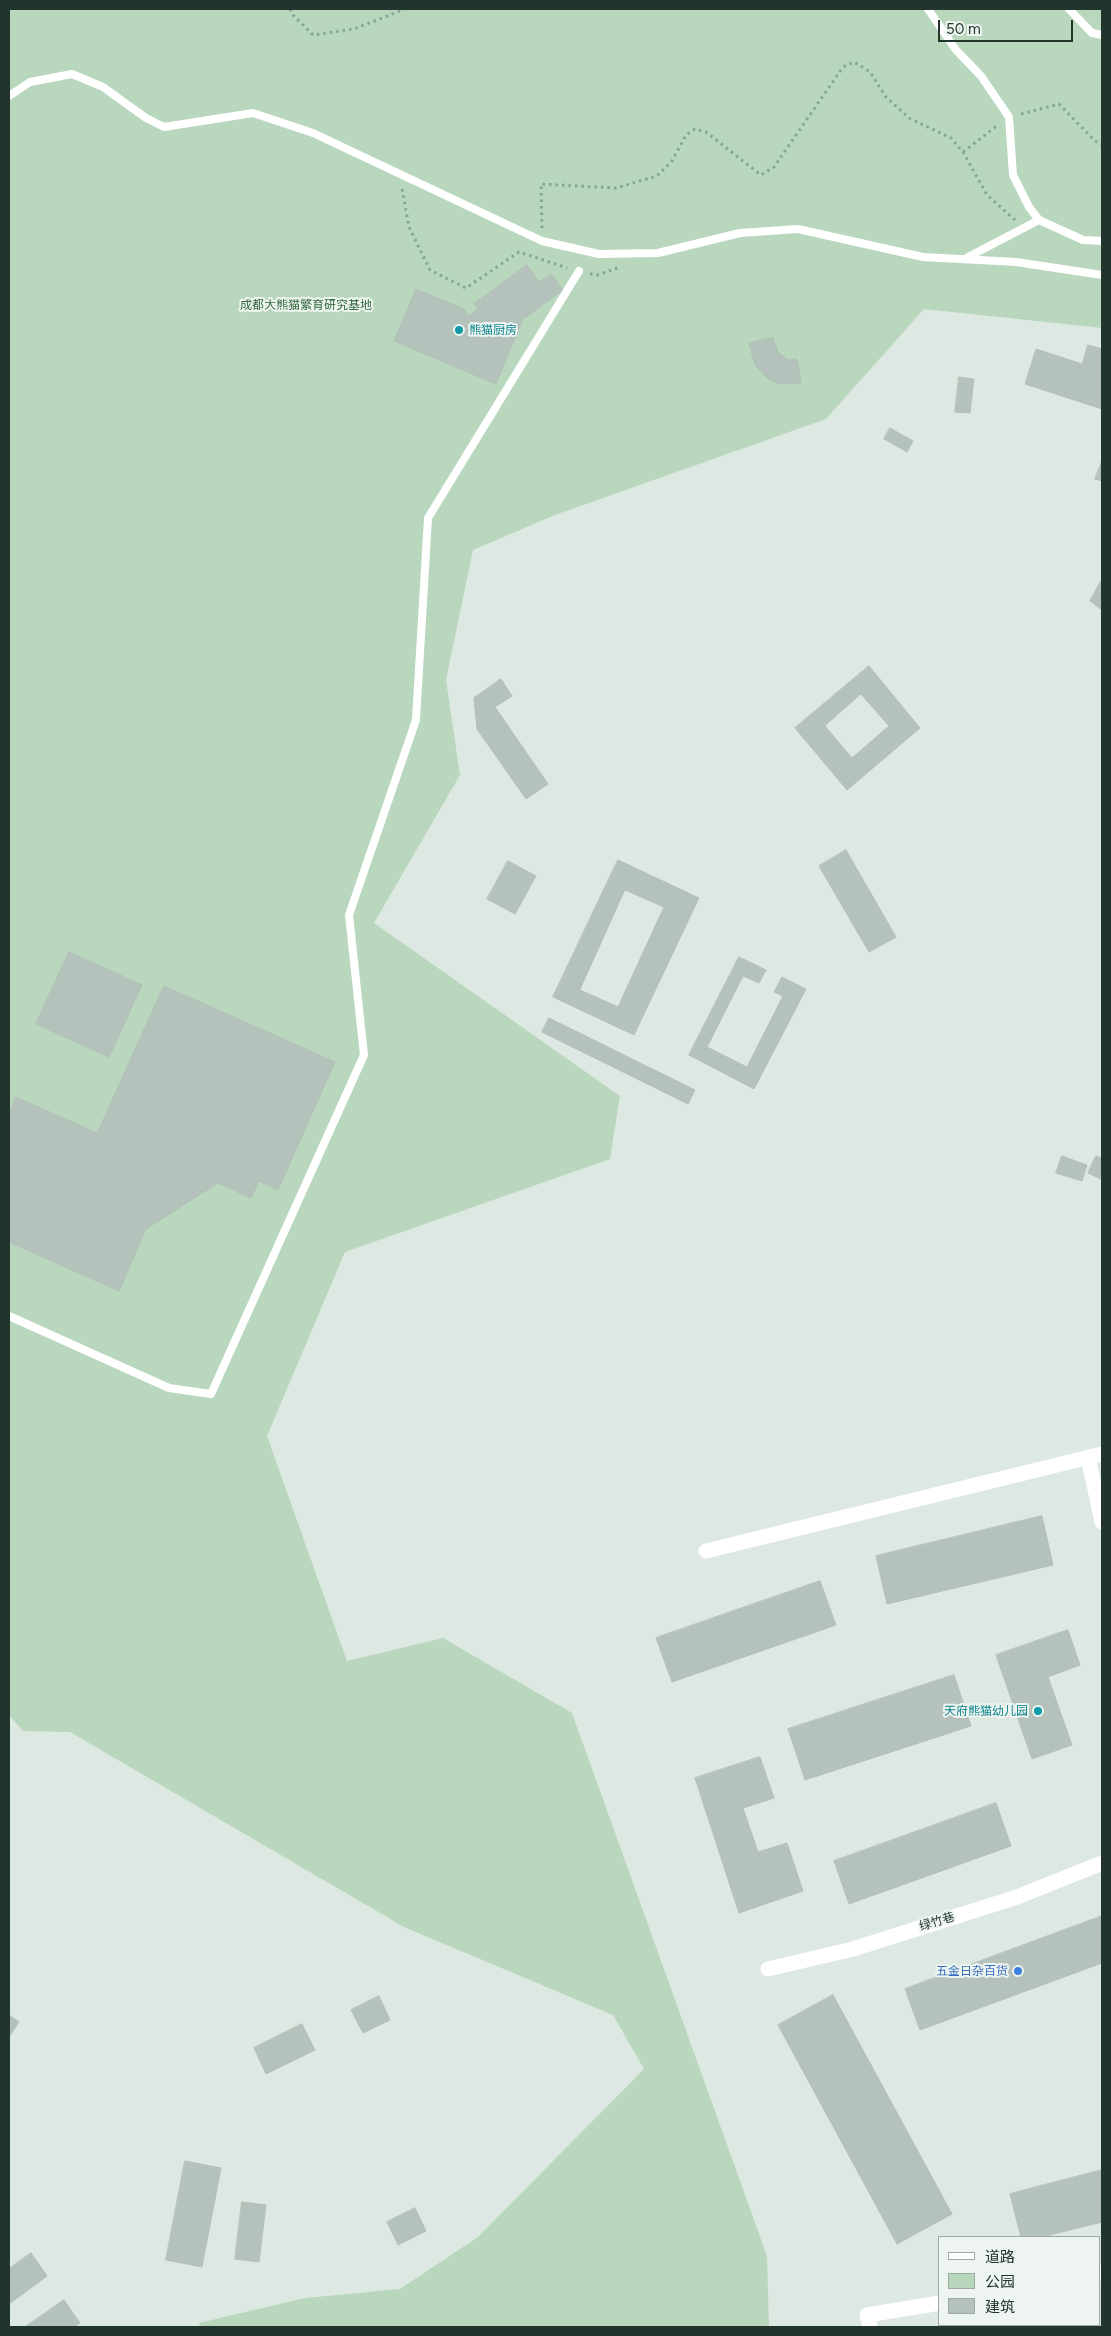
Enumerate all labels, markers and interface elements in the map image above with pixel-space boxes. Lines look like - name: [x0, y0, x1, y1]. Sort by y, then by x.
- scale bar: [941, 10, 1076, 42]
- text: 50 m: [946, 20, 981, 38]
- park label: 成都大熊猫繁育研究基地: [240, 298, 372, 312]
- place label: 熊猫厨房: [469, 323, 517, 337]
- marker: 熊猫厨房: [453, 324, 465, 336]
- place label: 天府熊猫幼儿园: [944, 1704, 1028, 1718]
- marker: 天府熊猫幼儿园: [1032, 1705, 1044, 1717]
- street label: 绿竹巷: [918, 1910, 956, 1934]
- place label: 五金日杂百货: [936, 1964, 1008, 1978]
- marker: 五金日杂百货: [1012, 1965, 1024, 1977]
- legend: [938, 2236, 1101, 2326]
- text: 道路: [985, 2248, 1015, 2266]
- text: 公园: [985, 2273, 1015, 2291]
- text: 建筑: [985, 2298, 1015, 2316]

